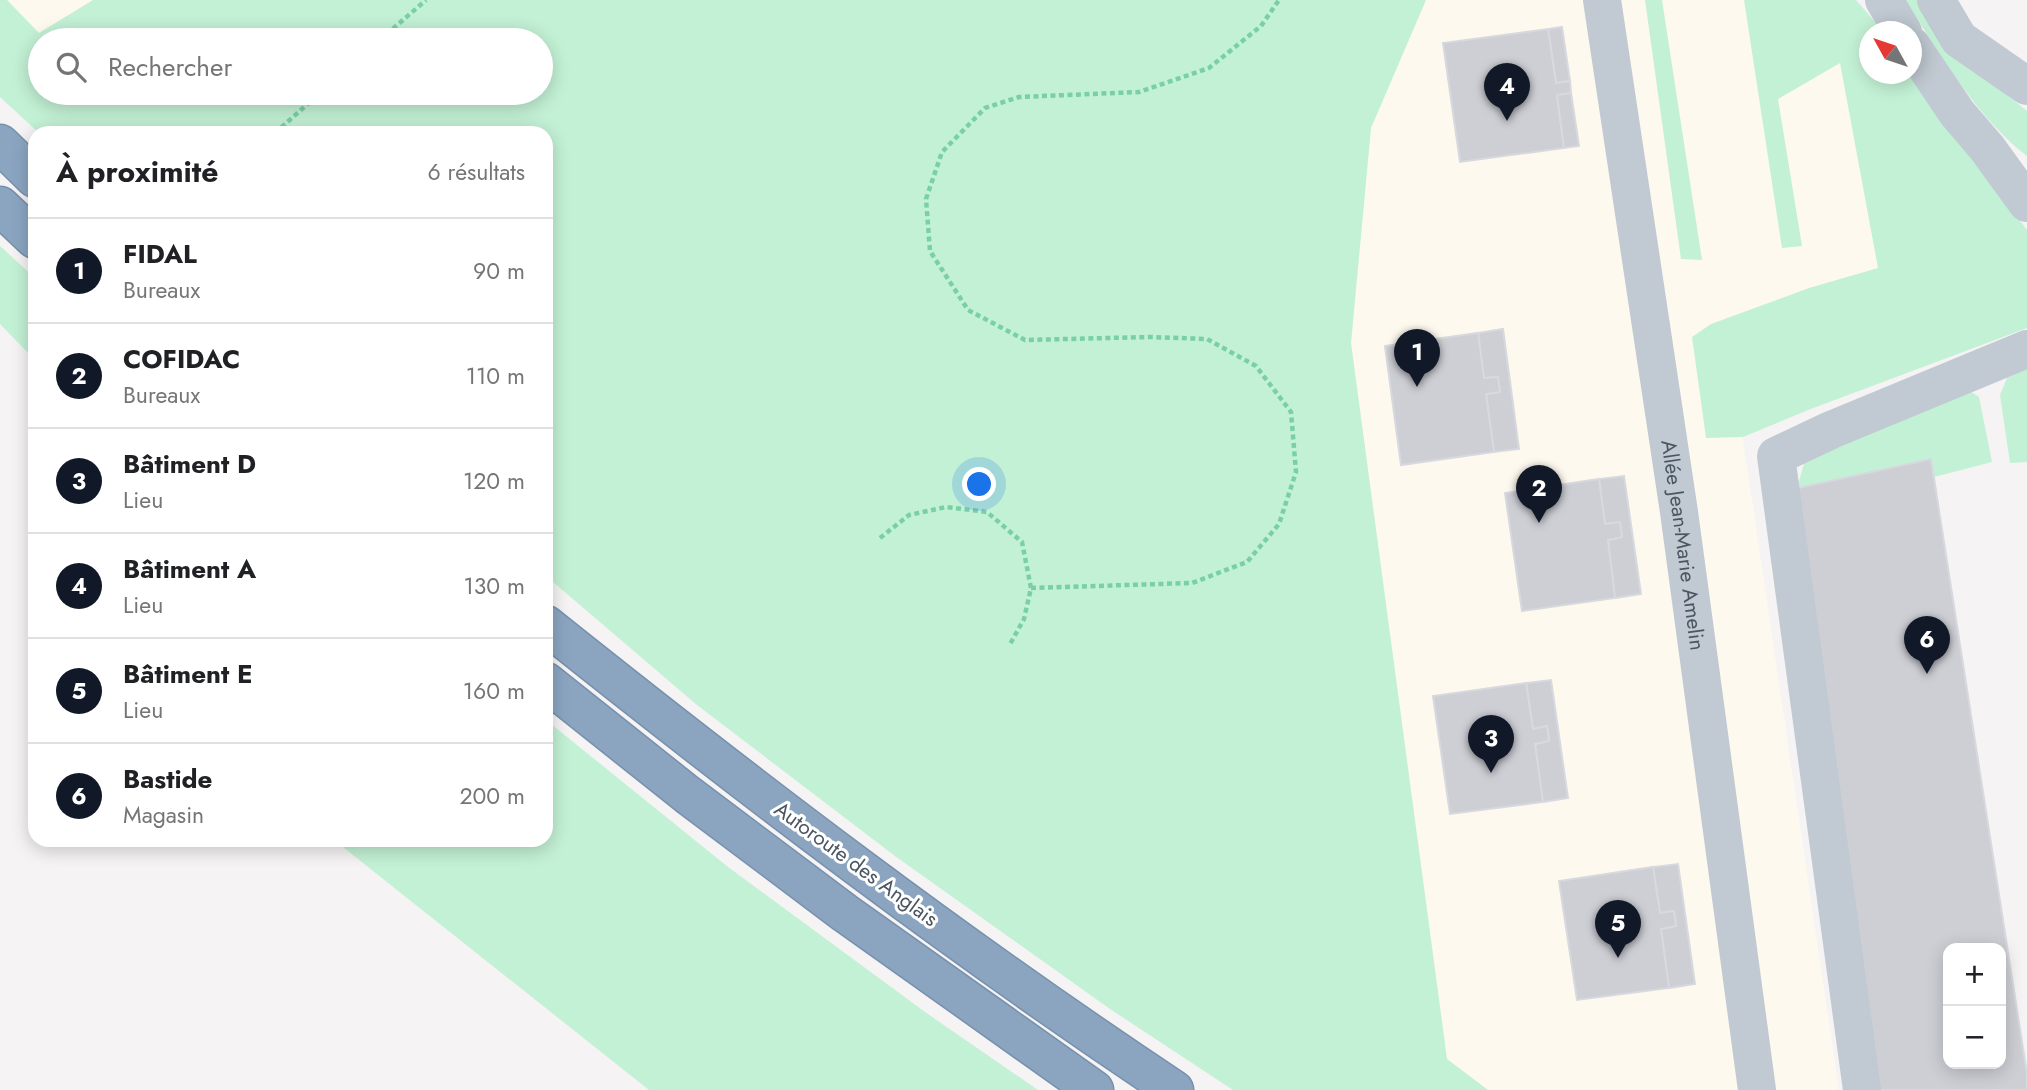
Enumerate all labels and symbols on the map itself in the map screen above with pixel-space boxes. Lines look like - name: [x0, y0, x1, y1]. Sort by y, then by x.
- north arrow: [1859, 21, 1922, 84]
- pin: 4: [1484, 63, 1530, 121]
- pin: 1: [1394, 329, 1440, 387]
- street label: Allée Jean-Marie Amelin: [1653, 438, 1713, 652]
- pin: 2: [1516, 465, 1562, 523]
- your location: [962, 467, 996, 501]
- pin: 6: [1904, 616, 1950, 674]
- pin: 3: [1468, 715, 1514, 773]
- street label: Autoroute des Anglais: [768, 794, 944, 934]
- pin: 5: [1595, 900, 1641, 958]

